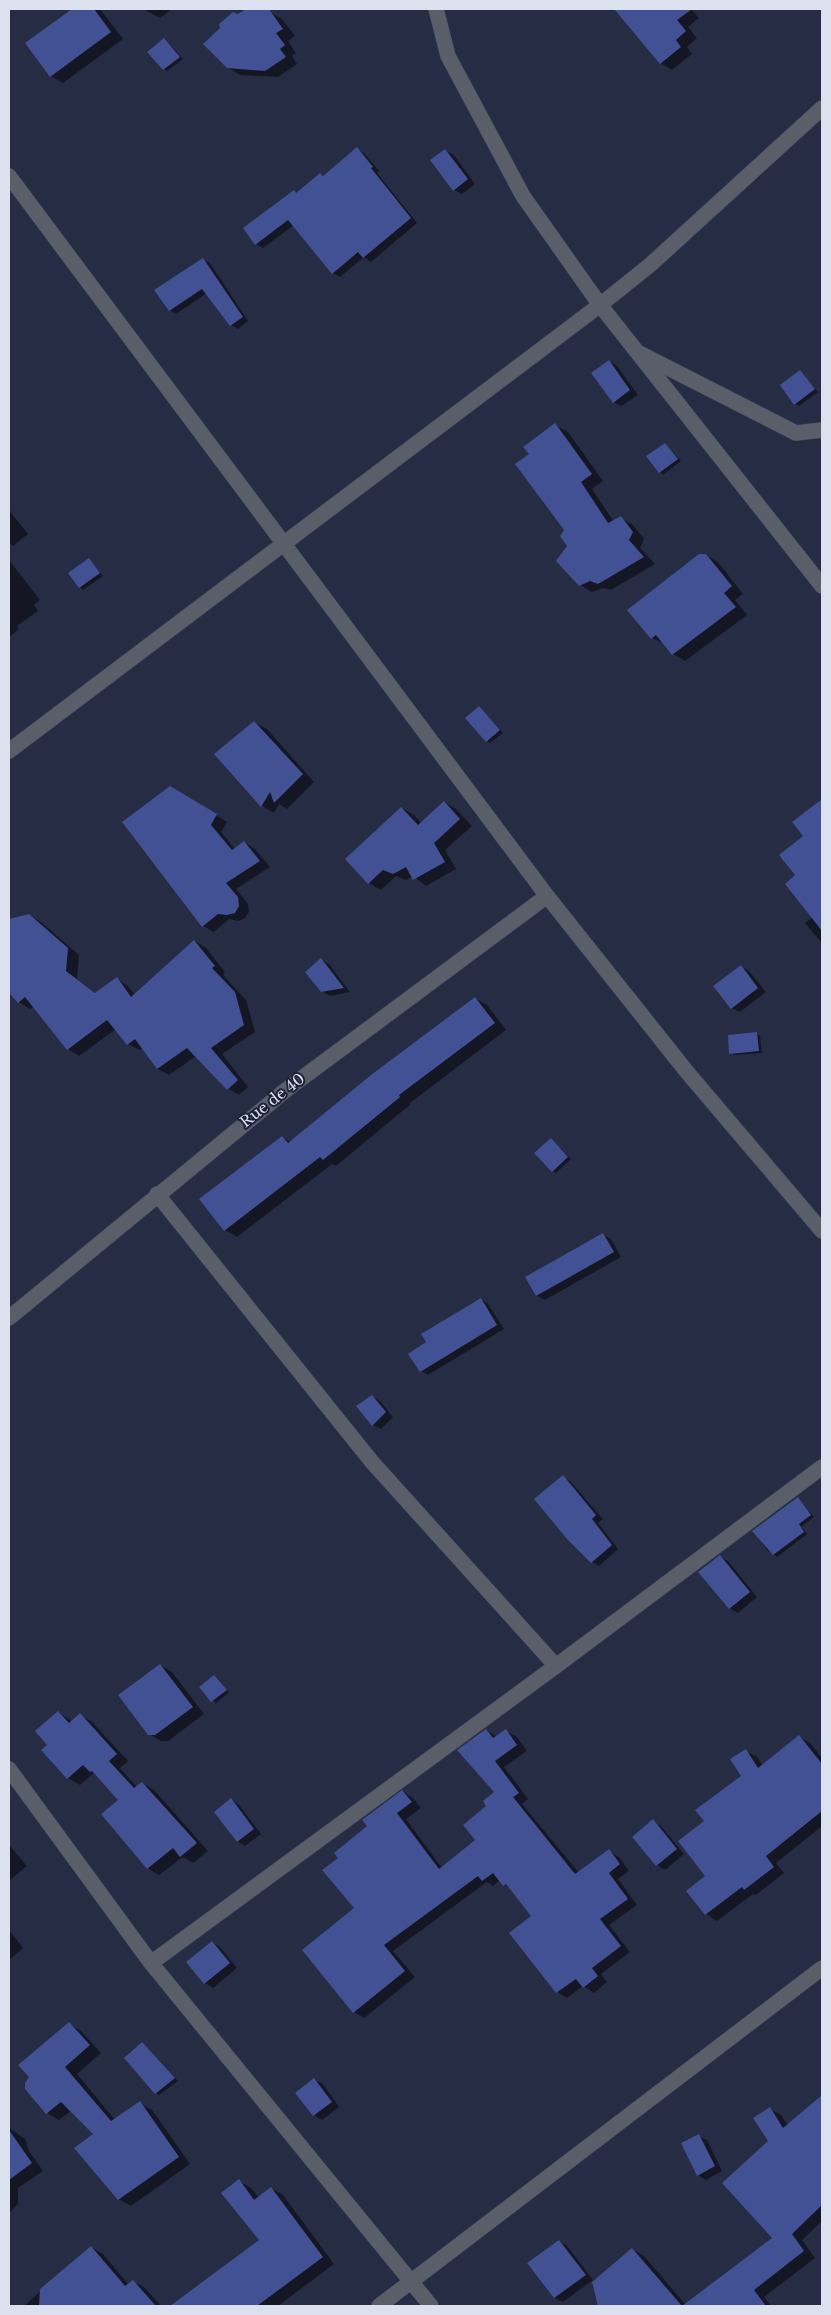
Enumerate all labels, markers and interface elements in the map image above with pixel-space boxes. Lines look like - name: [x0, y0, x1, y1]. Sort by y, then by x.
- street label: Rue de 40: [237, 1070, 309, 1132]

